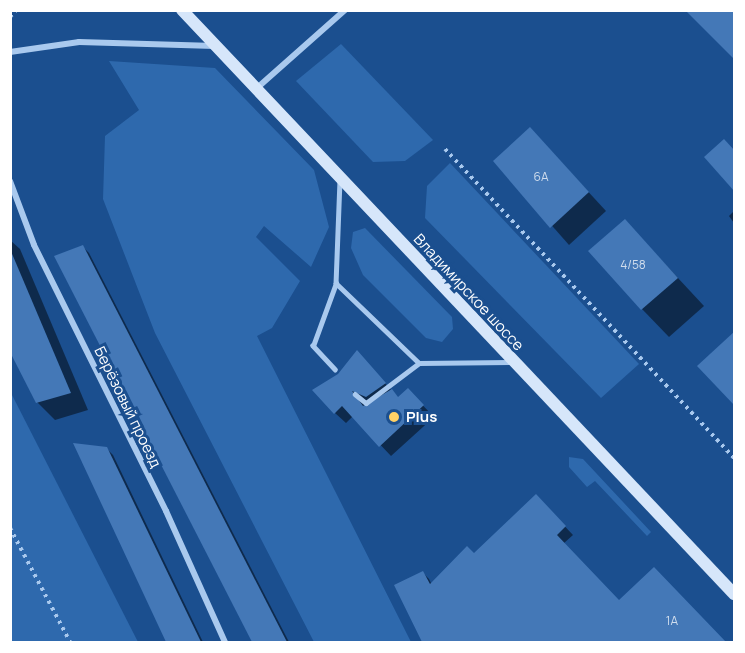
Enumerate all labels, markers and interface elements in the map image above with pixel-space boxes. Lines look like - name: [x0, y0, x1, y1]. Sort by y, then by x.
- house number: 6А: [533, 170, 549, 184]
- street label: Владимирское шоссе: [410, 230, 528, 354]
- house number: 4/58: [620, 258, 646, 272]
- street label: Берёзовый проезд: [91, 343, 165, 471]
- place label: Plus: [406, 408, 437, 426]
- marker: Plus: [387, 410, 401, 424]
- house number: 1А: [666, 614, 678, 628]

